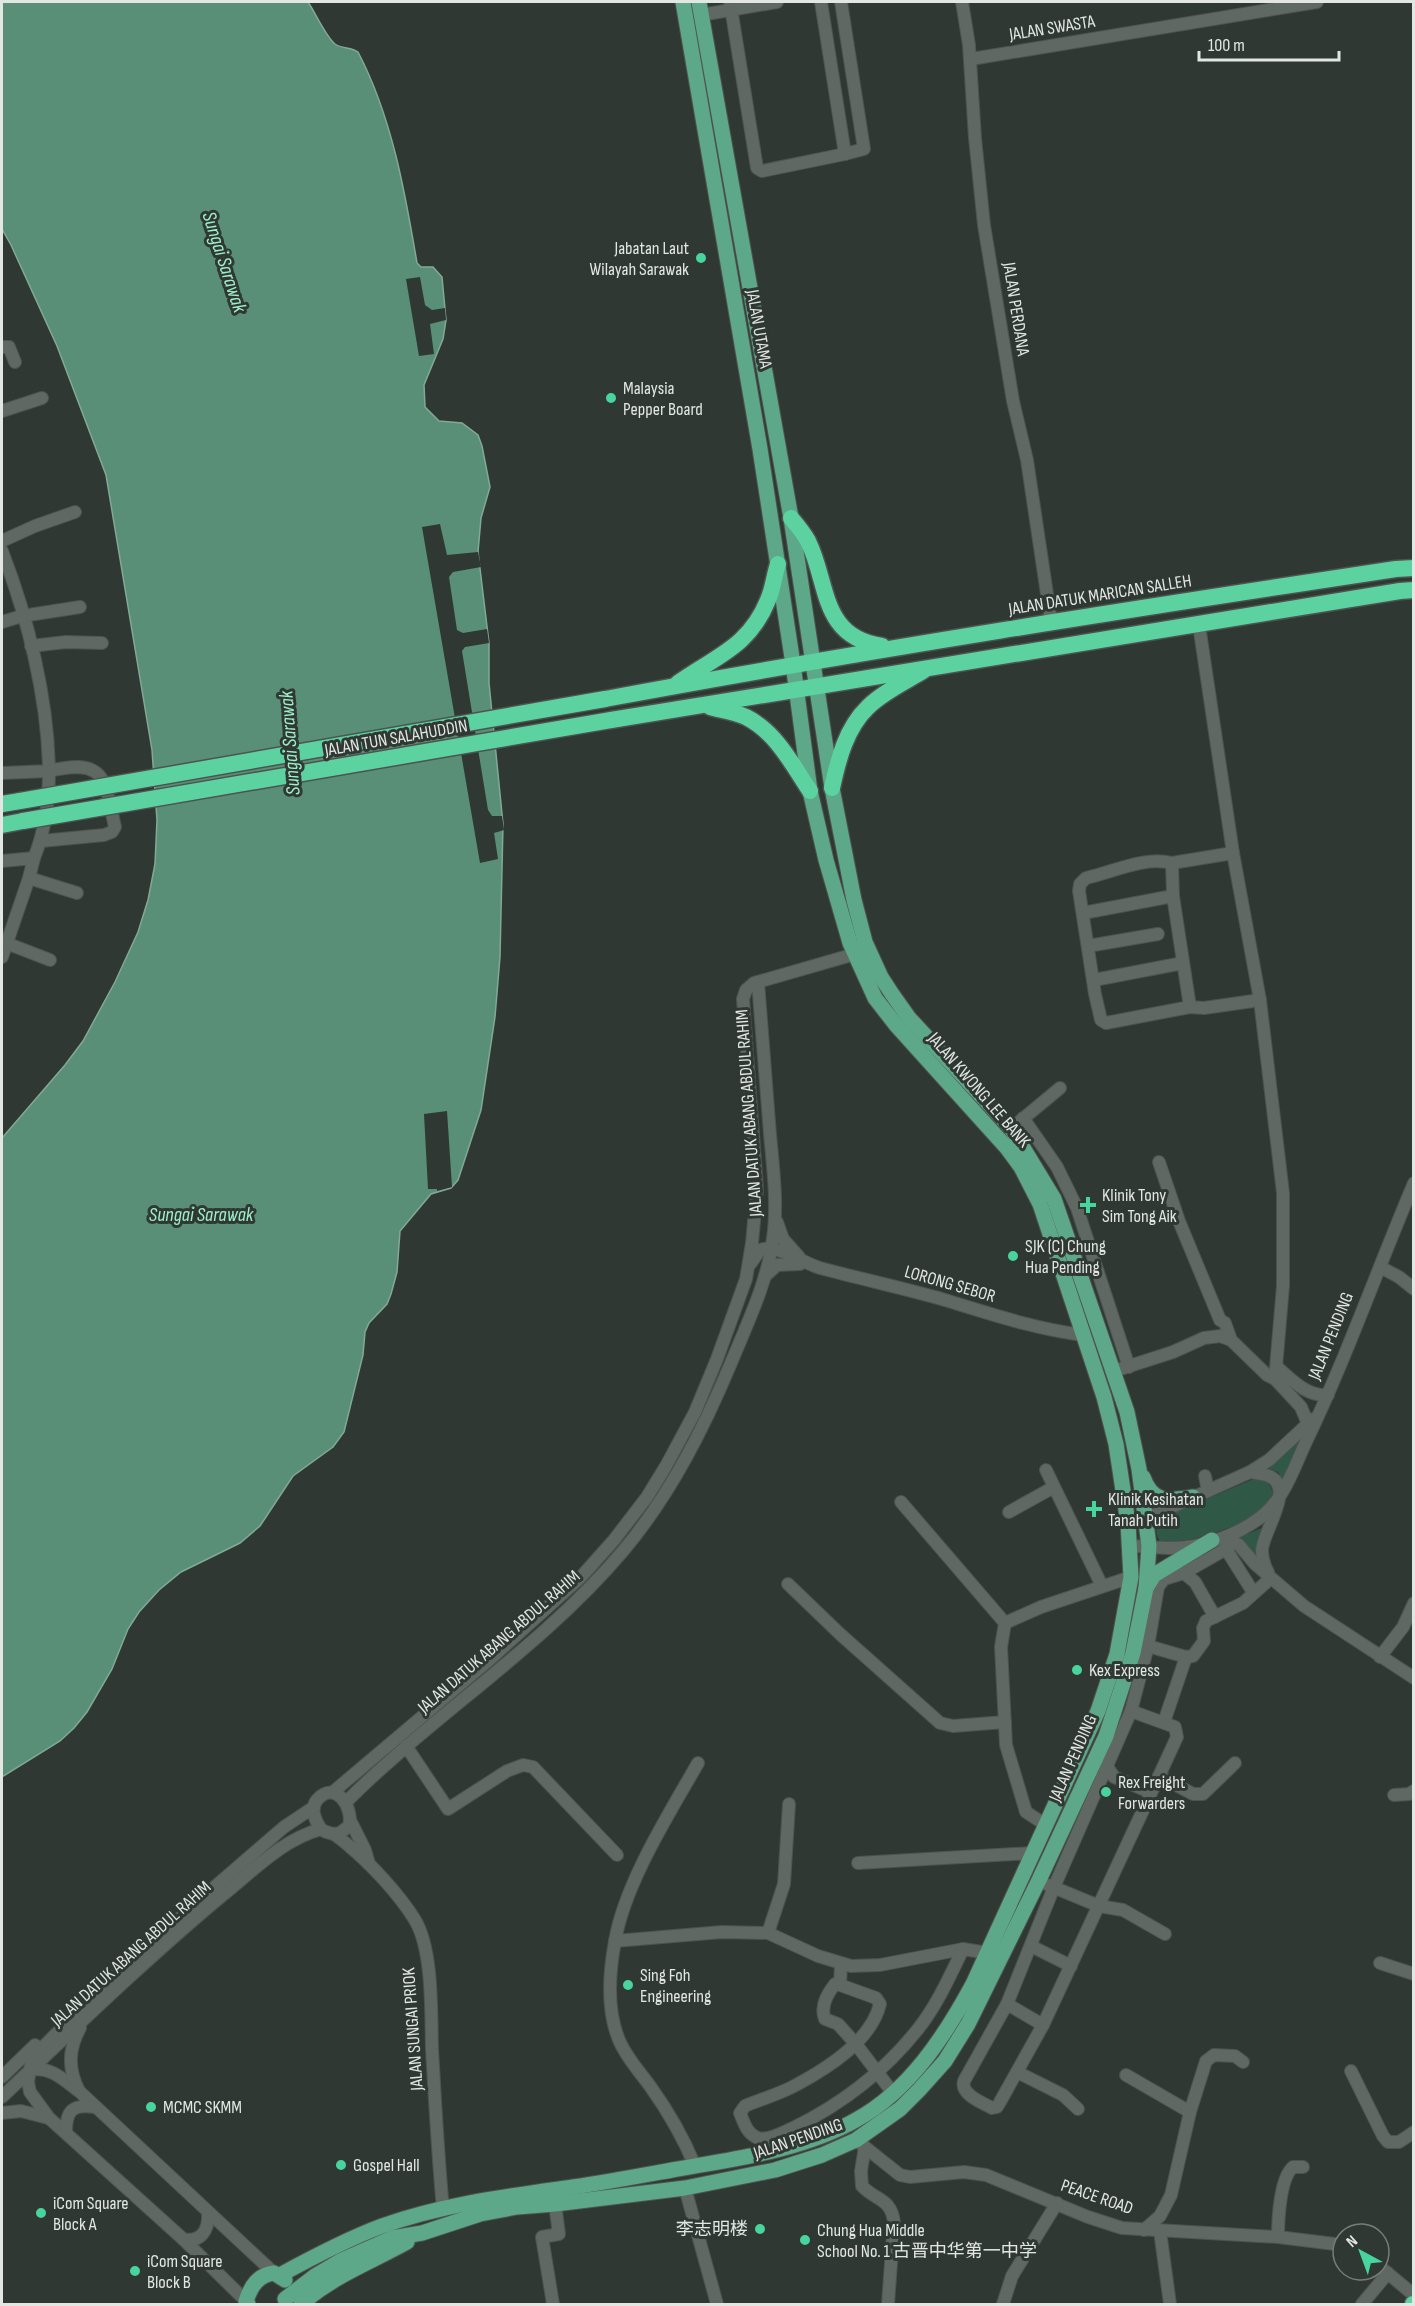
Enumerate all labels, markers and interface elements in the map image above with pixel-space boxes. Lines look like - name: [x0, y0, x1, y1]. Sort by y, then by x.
- street label: JALAN SWASTA: [1007, 11, 1097, 45]
- scale bar: [1199, 24, 1338, 62]
- text: 100 m: [1208, 35, 1245, 56]
- water label: Sungai Sarawak: [196, 209, 252, 316]
- place label: Jabatan Laut Wilayah Sarawak: [590, 238, 689, 280]
- marker: Jabatan Laut Wilayah Sarawak: [694, 251, 708, 265]
- street label: JALAN PERDANA: [998, 260, 1034, 358]
- street label: JALAN UTAMA: [742, 287, 776, 370]
- place label: Malaysia Pepper Board: [623, 378, 703, 420]
- marker: Malaysia Pepper Board: [604, 391, 618, 405]
- street label: JALAN DATUK MARICAN SALLEH: [1006, 570, 1193, 620]
- water label: Sungai Sarawak: [274, 690, 306, 796]
- street label: JALAN TUN SALAHUDDIN: [322, 715, 469, 761]
- street label: JALAN DATUK ABANG ABDUL RAHIM: [731, 1009, 767, 1218]
- street label: JALAN KWONG LEE BANK: [923, 1028, 1035, 1152]
- place label: Klinik Tony Sim Tong Aik: [1102, 1185, 1177, 1227]
- marker: Klinik Tony Sim Tong Aik: [1079, 1196, 1097, 1214]
- water label: Sungai Sarawak: [149, 1203, 254, 1227]
- place label: SJK (C) Chung Hua Pending: [1025, 1236, 1106, 1278]
- marker: SJK (C) Chung Hua Pending: [1006, 1249, 1020, 1263]
- street label: LORONG SEBOR: [902, 1261, 998, 1307]
- street label: JALAN PENDING: [1303, 1289, 1358, 1384]
- place label: Klinik Kesihatan Tanah Putih: [1108, 1489, 1204, 1531]
- marker: Klinik Kesihatan Tanah Putih: [1085, 1500, 1103, 1518]
- street label: JALAN DATUK ABANG ABDUL RAHIM: [413, 1566, 584, 1719]
- place label: Kex Express: [1089, 1660, 1160, 1681]
- marker: Kex Express: [1070, 1663, 1084, 1677]
- street label: JALAN PENDING: [1044, 1711, 1101, 1806]
- place label: Rex Freight Forwarders: [1118, 1772, 1186, 1814]
- marker: Rex Freight Forwarders: [1099, 1785, 1113, 1799]
- street label: JALAN DATUK ABANG ABDUL RAHIM: [46, 1877, 215, 2032]
- place label: Sing Foh Engineering: [640, 1965, 711, 2007]
- street label: JALAN SUNGAI PRIOK: [398, 1966, 428, 2092]
- marker: Sing Foh Engineering: [621, 1978, 635, 1992]
- place label: MCMC SKMM: [163, 2097, 242, 2118]
- marker: MCMC SKMM: [144, 2100, 158, 2114]
- street label: JALAN PENDING: [750, 2114, 845, 2164]
- place label: Gospel Hall: [353, 2155, 420, 2176]
- marker: Gospel Hall: [334, 2158, 348, 2172]
- street label: PEACE ROAD: [1058, 2175, 1136, 2219]
- place label: iCom Square Block A: [53, 2193, 129, 2235]
- marker: iCom Square Block A: [34, 2206, 48, 2220]
- place label: 李志明楼: [676, 2219, 748, 2240]
- place label: Chung Hua Middle School No. 1 古晋中华第一中学: [817, 2220, 1037, 2262]
- marker: 李志明楼: [753, 2222, 767, 2236]
- north arrow: [1331, 2222, 1391, 2282]
- text: N: [1343, 2232, 1362, 2252]
- marker: Chung Hua Middle School No. 1 古晋中华第一中学: [798, 2233, 812, 2247]
- place label: iCom Square Block B: [147, 2251, 223, 2293]
- marker: iCom Square Block B: [128, 2264, 142, 2278]

